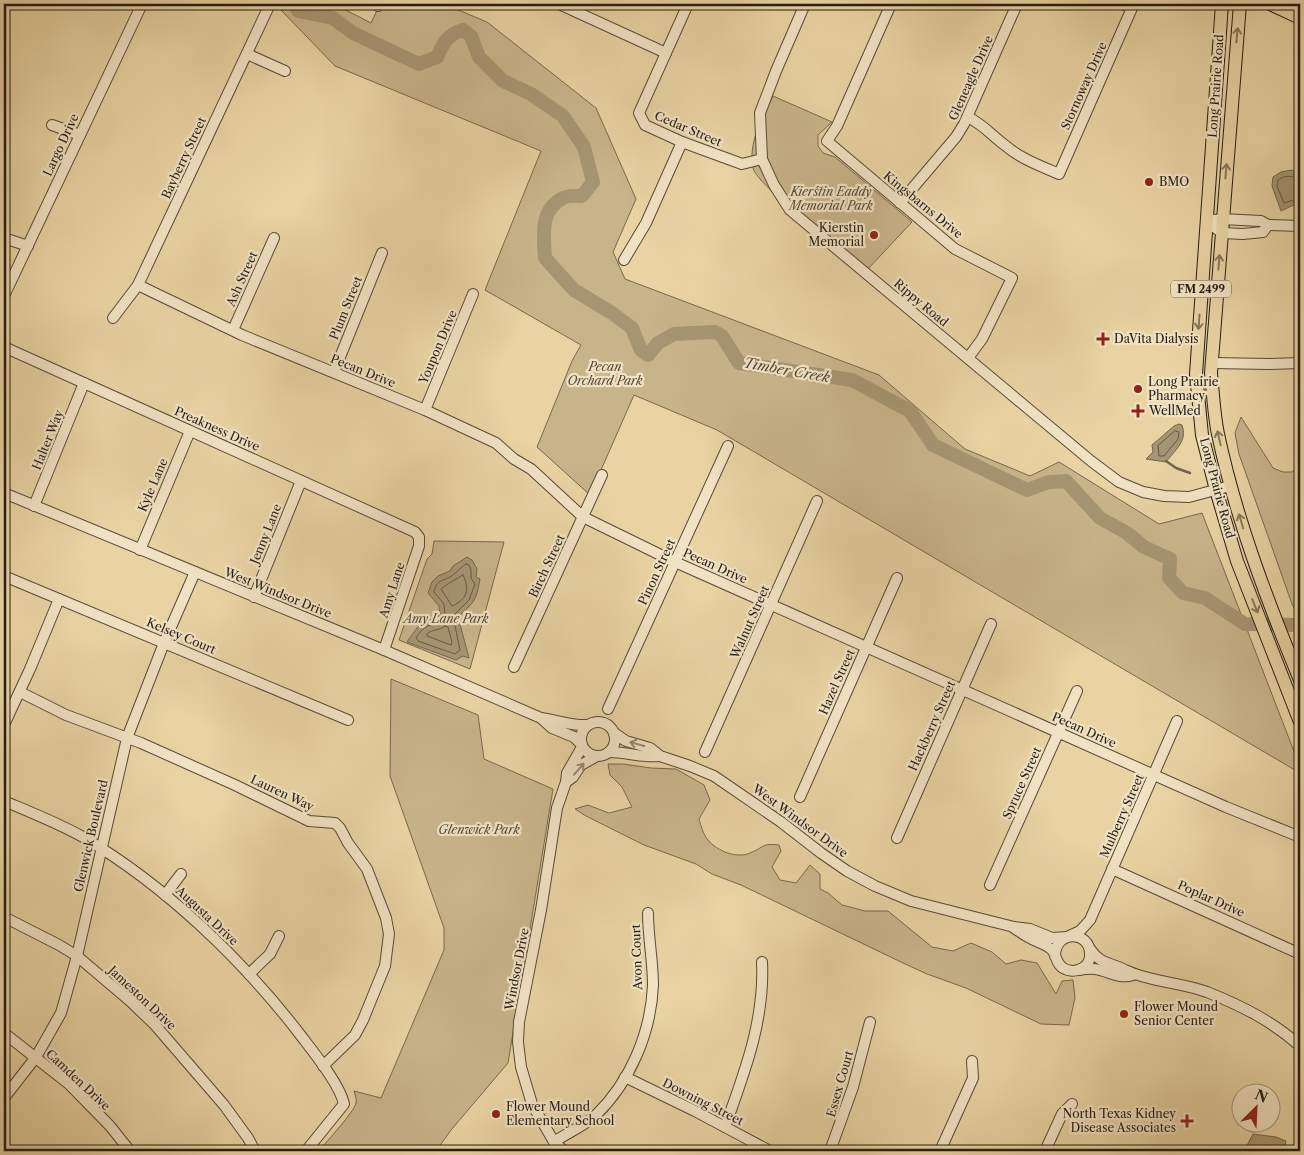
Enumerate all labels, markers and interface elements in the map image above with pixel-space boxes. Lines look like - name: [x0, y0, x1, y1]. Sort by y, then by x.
- one-way arrow: [1233, 27, 1242, 43]
- street label: Gleneagle Drive: [945, 33, 996, 123]
- street label: Long Prairie Road: [1204, 33, 1227, 138]
- street label: Stornoway Drive: [1057, 39, 1110, 132]
- street label: Cedar Street: [652, 108, 725, 150]
- street label: Largo Drive: [40, 111, 82, 178]
- street label: Bayberry Street: [158, 114, 209, 201]
- one-way arrow: [1222, 163, 1231, 179]
- street label: Kingsbarns Drive: [881, 168, 966, 241]
- place label: BMO: [1159, 174, 1189, 189]
- marker: BMO: [1143, 176, 1155, 188]
- park label: Kierstin Eaddy Memorial Park: [787, 184, 874, 213]
- place label: Kierstin Memorial: [808, 220, 864, 249]
- marker: Kierstin Memorial: [868, 229, 880, 241]
- street label: Ash Street: [222, 248, 261, 310]
- one-way arrow: [1215, 254, 1224, 270]
- street label: Plum Street: [326, 273, 365, 342]
- street label: Rippy Road: [891, 276, 952, 330]
- road number: FM 2499: [1171, 280, 1231, 298]
- street label: Youpon Drive: [415, 307, 460, 387]
- one-way arrow: [1195, 314, 1204, 330]
- place label: DaVita Dialysis: [1114, 331, 1199, 346]
- marker: DaVita Dialysis: [1096, 332, 1110, 346]
- street label: Pecan Drive: [328, 351, 398, 390]
- water label: Timber Creek: [743, 354, 832, 387]
- park label: Pecan Orchard Park: [567, 359, 643, 388]
- place label: Long Prairie Pharmacy: [1148, 374, 1219, 403]
- marker: Long Prairie Pharmacy: [1132, 383, 1144, 395]
- street label: Preakness Drive: [172, 403, 262, 454]
- place label: WellMed: [1148, 403, 1202, 418]
- marker: WellMed: [1131, 404, 1145, 418]
- street label: Halter Way: [29, 407, 66, 472]
- one-way arrow: [1214, 431, 1223, 447]
- street label: Long Prairie Road: [1197, 436, 1238, 540]
- street label: Kyle Lane: [135, 455, 171, 514]
- street label: Jenny Lane: [246, 501, 284, 568]
- one-way arrow: [1236, 513, 1245, 529]
- street label: Birch Street: [525, 531, 568, 600]
- street label: Pinon Street: [635, 536, 679, 607]
- street label: Pecan Drive: [681, 545, 750, 587]
- street label: Amy Lane: [375, 560, 408, 621]
- street label: West Windsor Drive: [221, 564, 334, 621]
- street label: Walnut Street: [726, 582, 773, 662]
- one-way arrow: [1251, 598, 1260, 613]
- park label: Amy Lane Park: [402, 611, 489, 626]
- street label: Kelsey Court: [144, 614, 219, 657]
- street label: Hazel Street: [815, 646, 858, 717]
- street label: Hackberry Street: [905, 678, 958, 773]
- street label: Pecan Drive: [1050, 709, 1119, 751]
- one-way arrow: [629, 739, 645, 749]
- street label: Spruce Street: [999, 744, 1044, 821]
- one-way arrow: [574, 763, 585, 776]
- street label: Lauren Way: [248, 771, 317, 814]
- street label: Mulberry Street: [1096, 771, 1147, 860]
- street label: Glenwick Boulevard: [70, 778, 111, 894]
- street label: West Windsor Drive: [749, 780, 851, 860]
- park label: Glenwick Park: [438, 822, 521, 837]
- street label: Poplar Drive: [1176, 877, 1247, 920]
- street label: Augusta Drive: [172, 882, 242, 949]
- street label: Avon Court: [628, 923, 645, 991]
- street label: Windsor Drive: [501, 926, 532, 1012]
- street label: Jameston Drive: [104, 961, 179, 1033]
- place label: Flower Mound Senior Center: [1134, 999, 1219, 1028]
- marker: Flower Mound Senior Center: [1118, 1008, 1130, 1020]
- street label: Camden Drive: [43, 1046, 114, 1113]
- street label: Essex Court: [823, 1048, 856, 1119]
- street label: Downing Street: [660, 1075, 747, 1129]
- north arrow: [1232, 1082, 1282, 1132]
- text: N: [1252, 1085, 1271, 1107]
- place label: Flower Mound Elementary School: [506, 1099, 615, 1128]
- place label: North Texas Kidney Disease Associates: [1063, 1106, 1176, 1135]
- marker: Flower Mound Elementary School: [490, 1108, 502, 1120]
- marker: North Texas Kidney Disease Associates: [1180, 1114, 1194, 1128]

